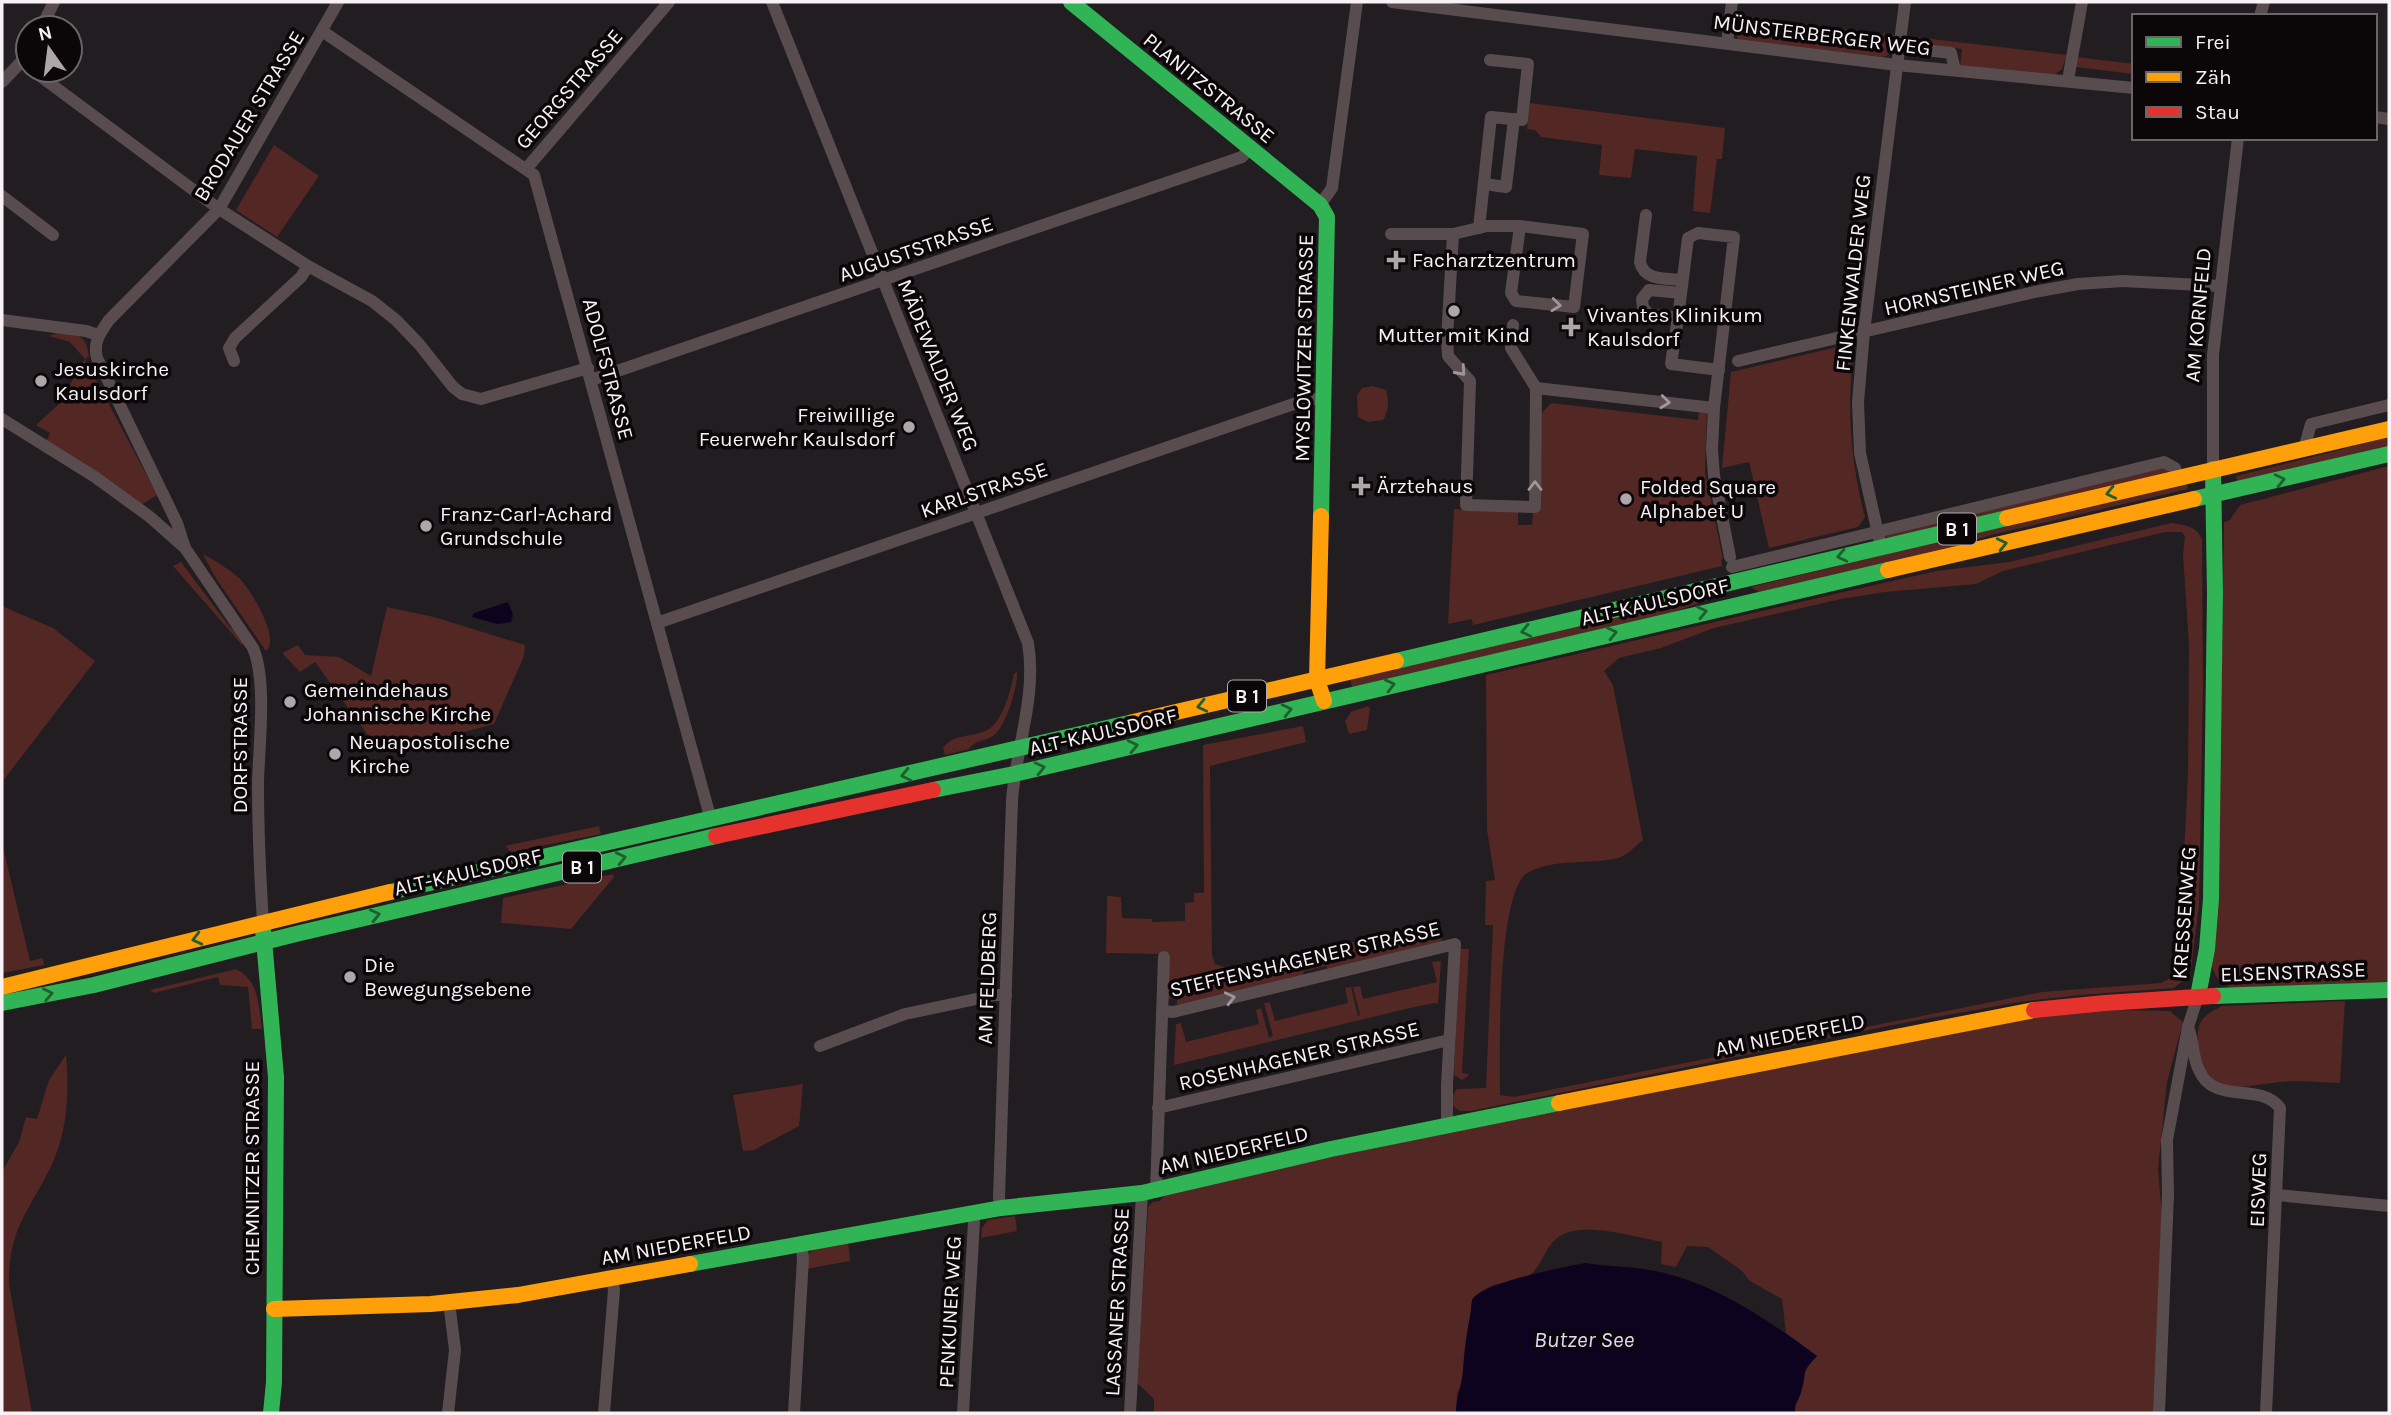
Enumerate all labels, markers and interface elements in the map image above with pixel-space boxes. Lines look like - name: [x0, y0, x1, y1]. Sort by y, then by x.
- street label: MÜNSTERBERGER WEG: [1712, 10, 1932, 60]
- north arrow: [14, 14, 84, 84]
- legend: [2132, 14, 2377, 140]
- text: N: [36, 21, 54, 46]
- street label: GEORGSTRASSE: [511, 24, 627, 154]
- street label: BRODAUER STRASSE: [189, 27, 309, 205]
- street label: PLANITZSTRASSE: [1138, 28, 1280, 148]
- text: Frei: [2195, 30, 2231, 54]
- text: Zäh: [2195, 65, 2232, 89]
- text: Stau: [2195, 100, 2240, 124]
- street label: FINKENWALDER WEG: [1831, 173, 1875, 373]
- street label: AUGUSTSTRASSE: [836, 211, 996, 287]
- street label: MYSLOWITZER STRASSE: [1290, 234, 1318, 462]
- street label: AM KORNFELD: [2180, 247, 2216, 383]
- place label: Facharztzentrum: [1412, 248, 1576, 272]
- marker: Facharztzentrum: [1386, 250, 1406, 270]
- street label: HORNSTEINER WEG: [1882, 256, 2066, 320]
- street label: MÄDEWALDER WEG: [893, 276, 983, 454]
- street label: ADOLFSTRASSE: [578, 296, 638, 442]
- one-way arrow: [1550, 298, 1562, 313]
- marker: Mutter mit Kind: [1446, 303, 1462, 319]
- place label: Vivantes Klinikum Kaulsdorf: [1587, 303, 1763, 351]
- marker: Vivantes Klinikum Kaulsdorf: [1561, 317, 1581, 337]
- place label: Mutter mit Kind: [1378, 323, 1530, 347]
- place label: Jesuskirche Kaulsdorf: [55, 357, 169, 405]
- one-way arrow: [1453, 363, 1465, 376]
- marker: Jesuskirche Kaulsdorf: [33, 373, 49, 389]
- one-way arrow: [1659, 395, 1671, 410]
- place label: Freiwillige Feuerwehr Kaulsdorf: [699, 403, 896, 451]
- marker: Freiwillige Feuerwehr Kaulsdorf: [901, 419, 917, 435]
- street label: KARLSTRASSE: [917, 457, 1051, 523]
- place label: Ärztehaus: [1377, 474, 1473, 498]
- one-way arrow: [2274, 474, 2286, 488]
- place label: Folded Square Alphabet U: [1640, 475, 1776, 523]
- marker: Ärztehaus: [1351, 476, 1371, 496]
- one-way arrow: [1527, 480, 1543, 491]
- one-way arrow: [2106, 485, 2118, 499]
- marker: Folded Square Alphabet U: [1618, 491, 1634, 507]
- place label: Franz-Carl-Achard Grundschule: [440, 502, 612, 550]
- road number: B 1: [1938, 514, 1976, 544]
- marker: Franz-Carl-Achard Grundschule: [418, 518, 434, 534]
- one-way arrow: [1996, 538, 2008, 552]
- one-way arrow: [1836, 548, 1848, 563]
- street label: ALT-KAULSDORF: [1579, 573, 1731, 631]
- one-way arrow: [1696, 606, 1708, 621]
- one-way arrow: [1520, 622, 1532, 637]
- one-way arrow: [1606, 627, 1618, 641]
- street label: DORFSTRASSE: [228, 677, 252, 813]
- place label: Gemeindehaus Johannische Kirche: [304, 678, 491, 726]
- one-way arrow: [1384, 679, 1396, 693]
- road number: B 1: [1228, 680, 1266, 712]
- marker: Gemeindehaus Johannische Kirche: [282, 694, 298, 710]
- one-way arrow: [1196, 698, 1208, 712]
- street label: ALT-KAULSDORF: [1027, 703, 1179, 761]
- one-way arrow: [1281, 703, 1293, 718]
- place label: Neuapostolische Kirche: [349, 730, 510, 778]
- one-way arrow: [1127, 739, 1139, 754]
- marker: Neuapostolische Kirche: [327, 746, 343, 762]
- one-way arrow: [1034, 762, 1046, 776]
- one-way arrow: [900, 767, 912, 781]
- street label: ALT-KAULSDORF: [392, 843, 544, 901]
- street label: KRESSENWEG: [2167, 846, 2201, 980]
- one-way arrow: [614, 851, 626, 866]
- road number: B 1: [563, 852, 601, 882]
- one-way arrow: [369, 909, 381, 923]
- street label: AM FELDBERG: [973, 911, 1001, 1045]
- street label: STEFFENSHAGENER STRASSE: [1168, 916, 1442, 1002]
- one-way arrow: [191, 931, 203, 945]
- place label: Die Bewegungsebene: [364, 953, 531, 1001]
- street label: ELSENSTRASSE: [2220, 957, 2366, 987]
- marker: Die Bewegungsebene: [342, 969, 358, 985]
- one-way arrow: [42, 988, 54, 1003]
- one-way arrow: [1223, 992, 1235, 1006]
- street label: AM NIEDERFELD: [1713, 1009, 1867, 1061]
- street label: ROSENHAGENER STRASSE: [1176, 1017, 1422, 1095]
- street label: CHEMNITZER STRASSE: [240, 1061, 264, 1275]
- street label: AM NIEDERFELD: [1157, 1121, 1311, 1179]
- street label: EISWEG: [2245, 1152, 2271, 1228]
- street label: LASSANER STRASSE: [1100, 1207, 1134, 1397]
- street label: AM NIEDERFELD: [599, 1220, 753, 1270]
- street label: PENKUNER WEG: [934, 1235, 966, 1389]
- water label: Butzer See: [1534, 1326, 1634, 1353]

